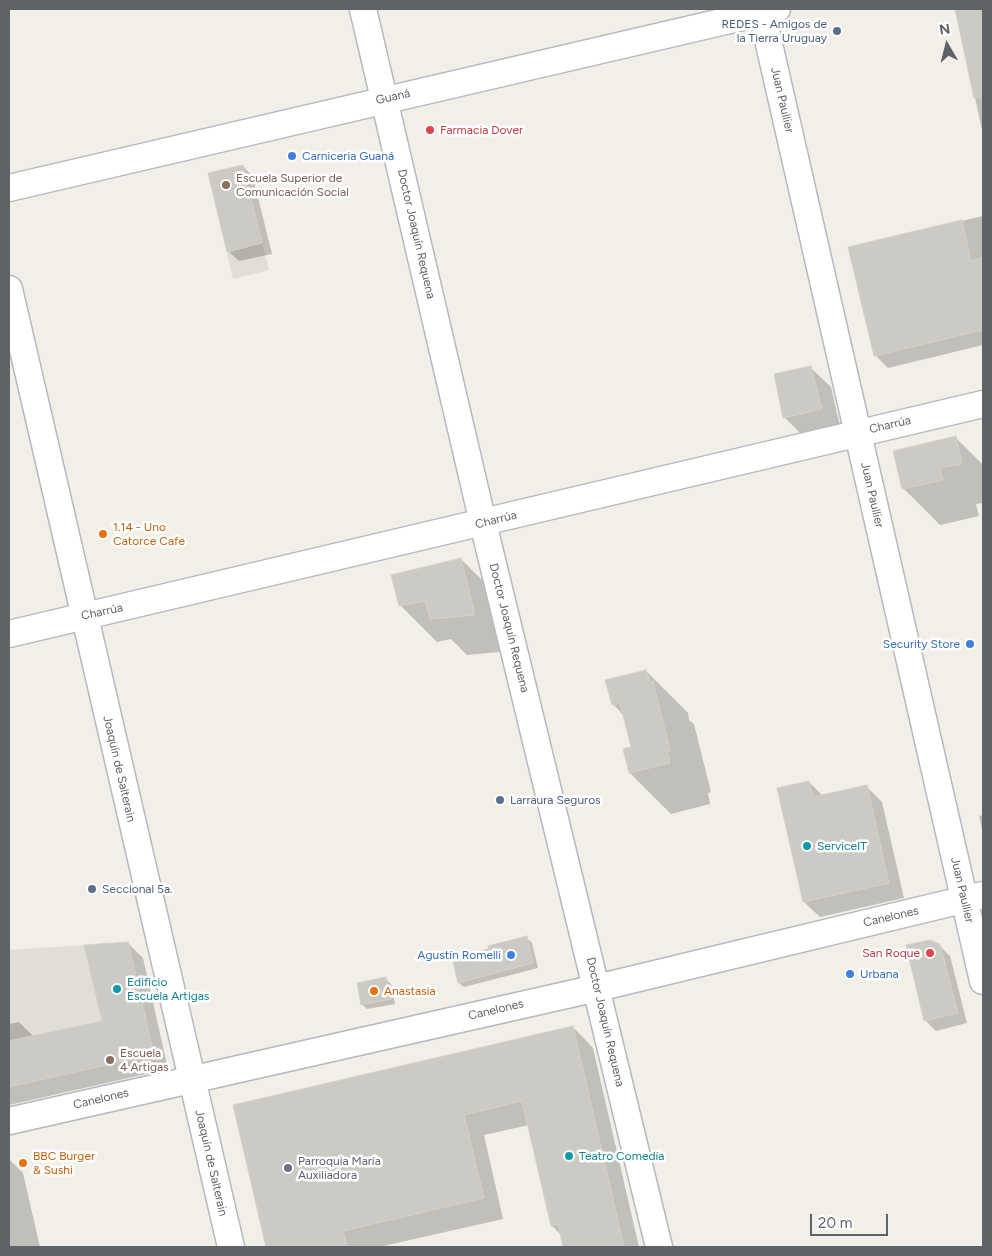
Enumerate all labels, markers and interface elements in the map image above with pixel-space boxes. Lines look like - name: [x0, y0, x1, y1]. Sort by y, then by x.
- place label: REDES - Amigos de la Tierra Uruguay: [721, 17, 827, 45]
- north arrow: [922, 20, 972, 70]
- text: N: [938, 20, 951, 39]
- marker: REDES - Amigos de la Tierra Uruguay: [831, 25, 843, 37]
- street label: Juan Paullier: [767, 66, 797, 134]
- street label: Guaná: [374, 86, 412, 108]
- place label: Farmacia Dover: [440, 123, 523, 137]
- marker: Farmacia Dover: [424, 124, 436, 136]
- place label: Carniceria Guaná: [302, 149, 394, 163]
- marker: Carniceria Guaná: [286, 150, 298, 162]
- street label: Doctor Joaquín Requena: [394, 168, 438, 300]
- place label: Escuela Superior de Comunicación Social: [236, 171, 349, 199]
- marker: Escuela Superior de Comunicación Social: [220, 179, 232, 191]
- street label: Charrúa: [868, 413, 912, 437]
- street label: Juan Paullier: [857, 461, 887, 529]
- street label: Charrúa: [474, 508, 518, 532]
- place label: 1.14 - Uno Catorce Cafe: [113, 520, 185, 548]
- marker: 1.14 - Uno Catorce Cafe: [97, 528, 109, 540]
- street label: Doctor Joaquín Requena: [486, 562, 532, 694]
- street label: Charrúa: [80, 601, 124, 623]
- place label: Security Store: [883, 637, 960, 651]
- marker: Security Store: [964, 638, 976, 650]
- street label: Joaquín de Salterain: [100, 714, 138, 824]
- place label: Larraura Seguros: [510, 793, 601, 807]
- marker: Larraura Seguros: [494, 794, 506, 806]
- place label: ServiceIT: [817, 839, 867, 853]
- marker: ServiceIT: [801, 840, 813, 852]
- street label: Juan Paullier: [947, 856, 977, 924]
- place label: Seccional 5a.: [102, 882, 173, 896]
- marker: Seccional 5a.: [86, 883, 98, 895]
- street label: Canelones: [862, 904, 920, 930]
- place label: San Roque: [862, 946, 920, 960]
- marker: San Roque: [924, 947, 936, 959]
- place label: Agustín Romelli: [417, 948, 501, 962]
- marker: Agustín Romelli: [505, 949, 517, 961]
- street label: Doctor Joaquín Requena: [583, 956, 627, 1088]
- place label: Urbana: [860, 967, 899, 981]
- marker: Urbana: [844, 968, 856, 980]
- place label: Edificio Escuela Artigas: [127, 975, 209, 1003]
- marker: Edificio Escuela Artigas: [111, 983, 123, 995]
- place label: Anastasia: [384, 984, 436, 998]
- marker: Anastasia: [368, 985, 380, 997]
- street label: Canelones: [467, 997, 525, 1023]
- place label: Escuela 4 Artigas: [120, 1046, 169, 1074]
- marker: Escuela 4 Artigas: [104, 1054, 116, 1066]
- street label: Canelones: [72, 1086, 130, 1112]
- street label: Joaquín de Salterain: [192, 1108, 230, 1218]
- place label: BBC Burger & Sushi: [33, 1149, 95, 1177]
- place label: Teatro Comedía: [579, 1149, 664, 1163]
- marker: Teatro Comedía: [563, 1150, 575, 1162]
- place label: Parroquia María Auxiliadora: [298, 1154, 381, 1182]
- marker: BBC Burger & Sushi: [17, 1157, 29, 1169]
- marker: Parroquia María Auxiliadora: [282, 1162, 294, 1174]
- scale bar: [812, 1204, 890, 1236]
- text: 20 m: [818, 1214, 852, 1232]

